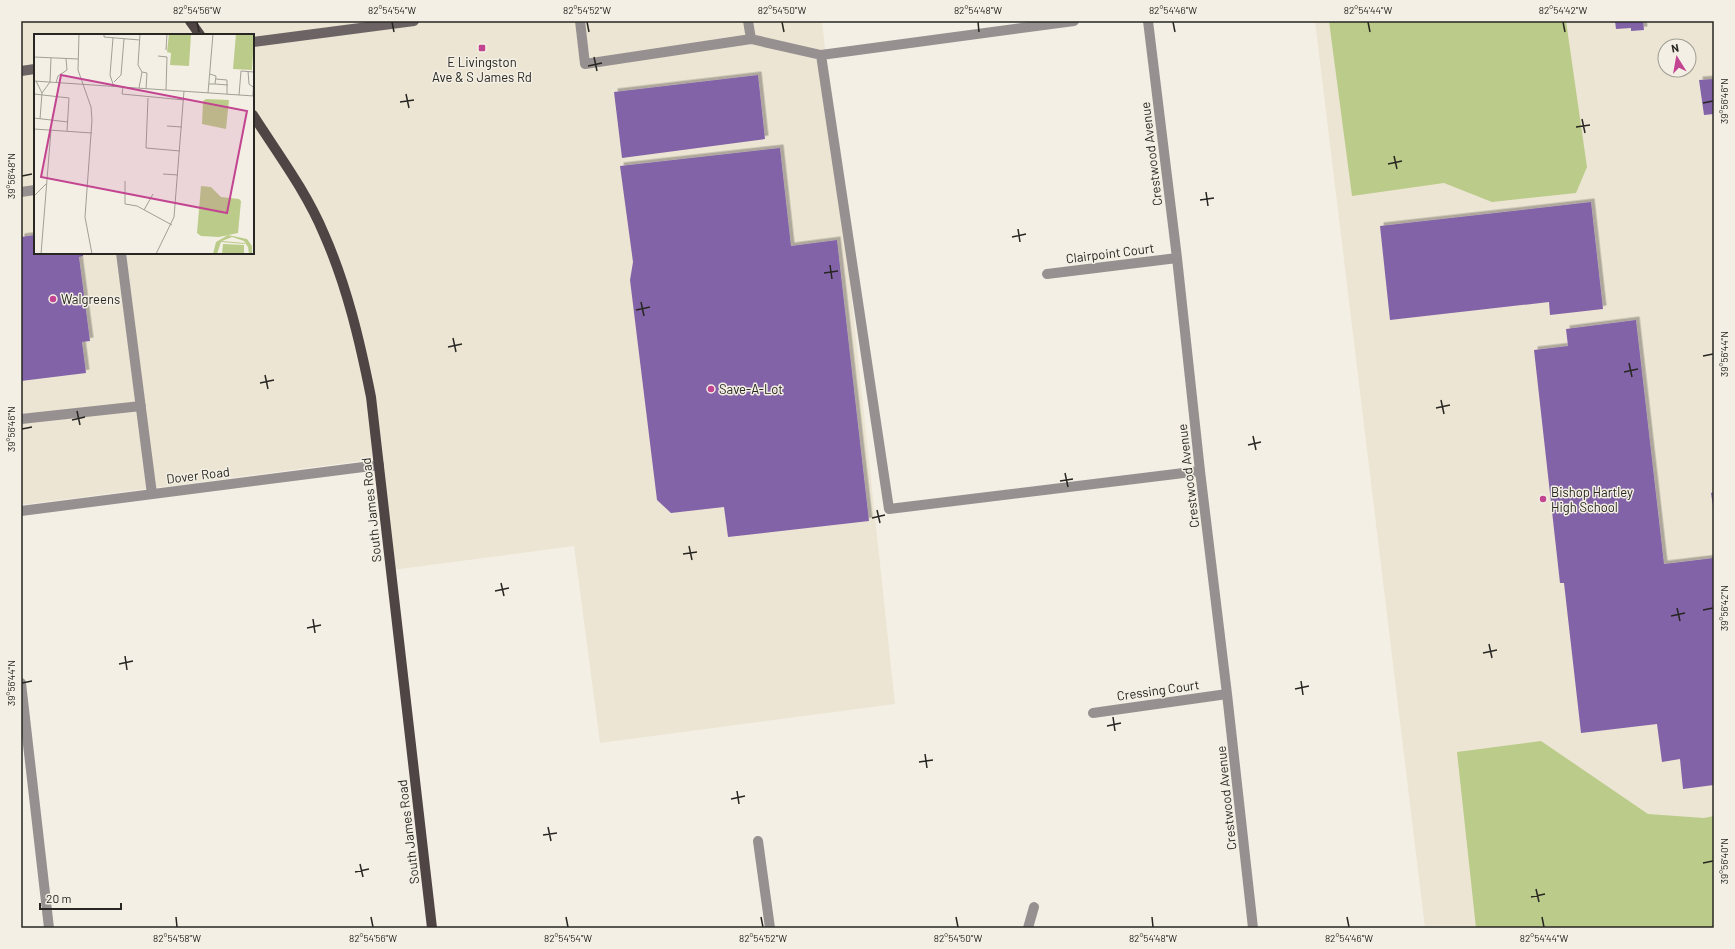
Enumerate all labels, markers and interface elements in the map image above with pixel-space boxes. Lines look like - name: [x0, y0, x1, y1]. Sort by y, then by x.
- text: 82°54'56"W: [173, 4, 221, 16]
- text: 82°54'54"W: [368, 4, 416, 16]
- text: 82°54'52"W: [563, 4, 611, 16]
- text: 82°54'50"W: [758, 4, 806, 16]
- text: 82°54'48"W: [954, 4, 1002, 16]
- text: 82°54'46"W: [1149, 4, 1197, 16]
- text: 82°54'44"W: [1344, 4, 1392, 16]
- text: 82°54'42"W: [1539, 4, 1587, 16]
- inset map: [34, 34, 254, 254]
- north arrow: [1657, 38, 1697, 78]
- text: N: [1670, 41, 1680, 55]
- marker: E Livingston Ave & S James Rd: [477, 43, 487, 53]
- place label: E Livingston Ave & S James Rd: [432, 54, 532, 85]
- text: 39°56'46"N: [1718, 78, 1730, 124]
- street label: Crestwood Avenue: [1137, 101, 1165, 207]
- text: 39°56'48"N: [5, 153, 17, 199]
- street label: Clairpoint Court: [1065, 240, 1155, 266]
- place label: Walgreens: [61, 291, 120, 307]
- marker: Walgreens: [48, 294, 58, 304]
- text: 39°56'44"N: [1718, 331, 1730, 377]
- place label: Save-A-Lot: [719, 381, 783, 397]
- marker: Save-A-Lot: [706, 384, 716, 394]
- text: 39°56'46"N: [5, 406, 17, 452]
- street label: Crestwood Avenue: [1174, 423, 1202, 529]
- street label: South James Road: [358, 457, 384, 563]
- street label: Dover Road: [165, 463, 231, 487]
- place label: Bishop Hartley High School: [1551, 484, 1633, 515]
- marker: Bishop Hartley High School: [1538, 494, 1548, 504]
- text: 39°56'42"N: [1718, 585, 1730, 631]
- text: 39°56'44"N: [5, 660, 17, 706]
- street label: Cressing Court: [1116, 676, 1200, 704]
- street label: Crestwood Avenue: [1213, 745, 1239, 851]
- street label: South James Road: [394, 779, 422, 885]
- text: 39°56'40"N: [1718, 838, 1730, 884]
- scale bar: [40, 885, 121, 911]
- text: 20 m: [46, 891, 72, 905]
- text: 82°54'58"W: [153, 932, 201, 944]
- text: 82°54'56"W: [349, 932, 397, 944]
- text: 82°54'54"W: [544, 932, 592, 944]
- text: 82°54'52"W: [739, 932, 787, 944]
- text: 82°54'50"W: [934, 932, 982, 944]
- text: 82°54'48"W: [1129, 932, 1177, 944]
- text: 82°54'46"W: [1325, 932, 1373, 944]
- text: 82°54'44"W: [1520, 932, 1568, 944]

